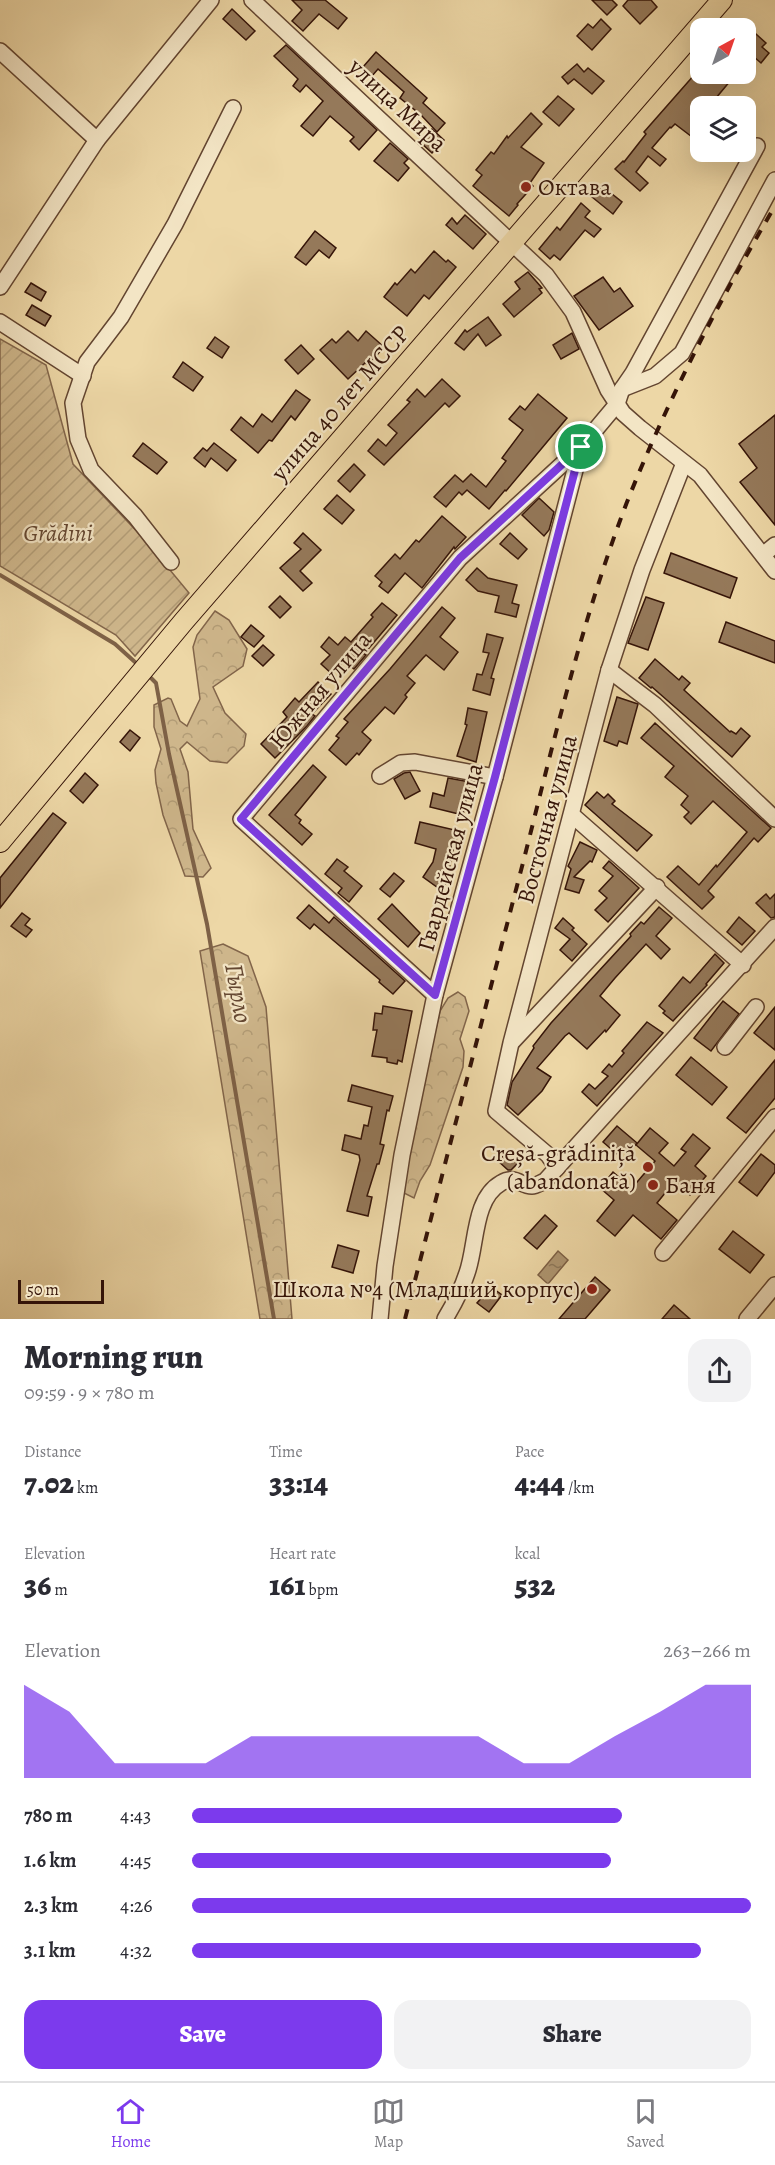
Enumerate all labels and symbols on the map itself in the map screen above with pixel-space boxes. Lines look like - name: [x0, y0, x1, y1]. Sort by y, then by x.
- north arrow: [690, 18, 756, 84]
- street label: улица Мира: [341, 50, 454, 159]
- place label: Октава: [538, 171, 611, 203]
- marker: Октава: [519, 180, 533, 194]
- street label: улица 40 лет МССР: [263, 319, 416, 488]
- pin: [555, 421, 606, 472]
- park label: Grădini: [23, 517, 93, 549]
- street label: Южная улица: [261, 624, 379, 756]
- street label: Восточная улица: [509, 731, 585, 907]
- street label: Гвардейская улица: [409, 759, 491, 955]
- water label: Гырло: [216, 960, 261, 1026]
- place label: Creșă-grădiniță (abandonată): [481, 1137, 637, 1197]
- marker: Creșă-grădiniță (abandonată): [641, 1160, 655, 1174]
- place label: Баня: [665, 1169, 716, 1201]
- marker: Баня: [646, 1178, 660, 1192]
- place label: Школа №4 (Младший корпус): [272, 1273, 580, 1305]
- scale bar: [18, 1277, 104, 1304]
- marker: Школа №4 (Младший корпус): [585, 1282, 599, 1296]

